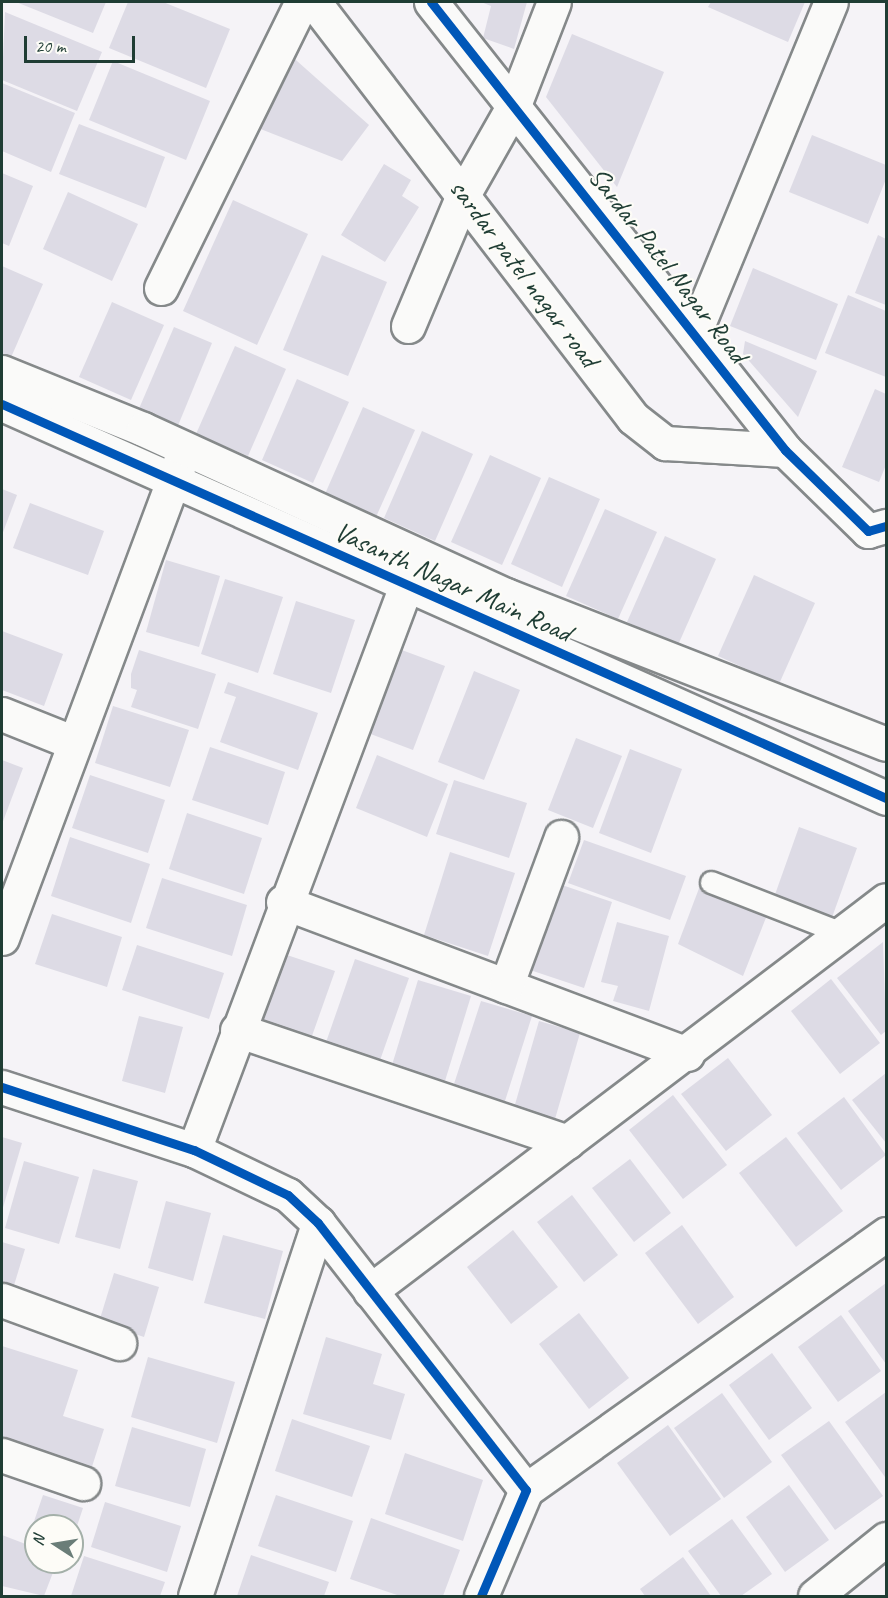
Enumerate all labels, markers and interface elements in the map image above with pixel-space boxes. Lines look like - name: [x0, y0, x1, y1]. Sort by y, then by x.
- scale bar: [27, 24, 138, 62]
- text: 20 m: [35, 35, 66, 57]
- street label: Sardar Patel Nagar Road: [580, 159, 756, 371]
- street label: sardar patel nagar road: [442, 172, 606, 374]
- street label: Vasanth Nagar Main Road: [328, 514, 578, 650]
- north arrow: [24, 1514, 84, 1574]
- text: N: [28, 1534, 49, 1548]

